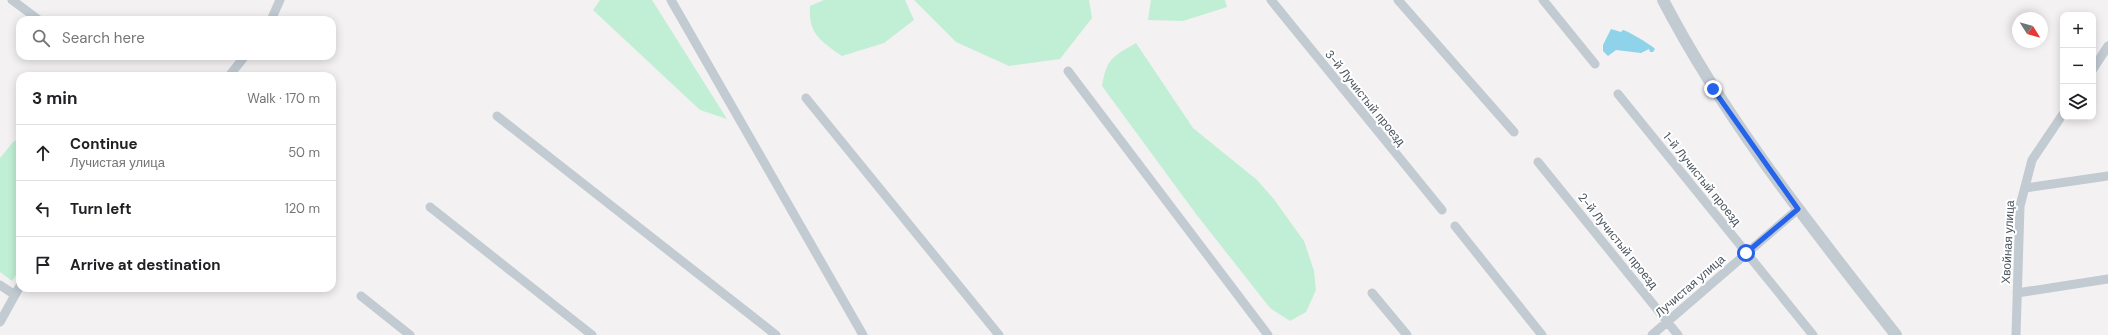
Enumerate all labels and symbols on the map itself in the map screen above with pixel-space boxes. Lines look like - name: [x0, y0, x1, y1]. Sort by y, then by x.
- north arrow: [2012, 12, 2048, 48]
- street label: 3-й Лучистый проезд: [1321, 47, 1409, 149]
- route end: [1704, 80, 1722, 98]
- street label: 1-й Лучистый проезд: [1659, 129, 1745, 229]
- street label: 2-й Лучистый проезд: [1574, 190, 1662, 292]
- street label: Хвойная улица: [1998, 200, 2018, 284]
- route start: [1737, 244, 1755, 262]
- street label: Лучистая улица: [1652, 251, 1729, 321]

